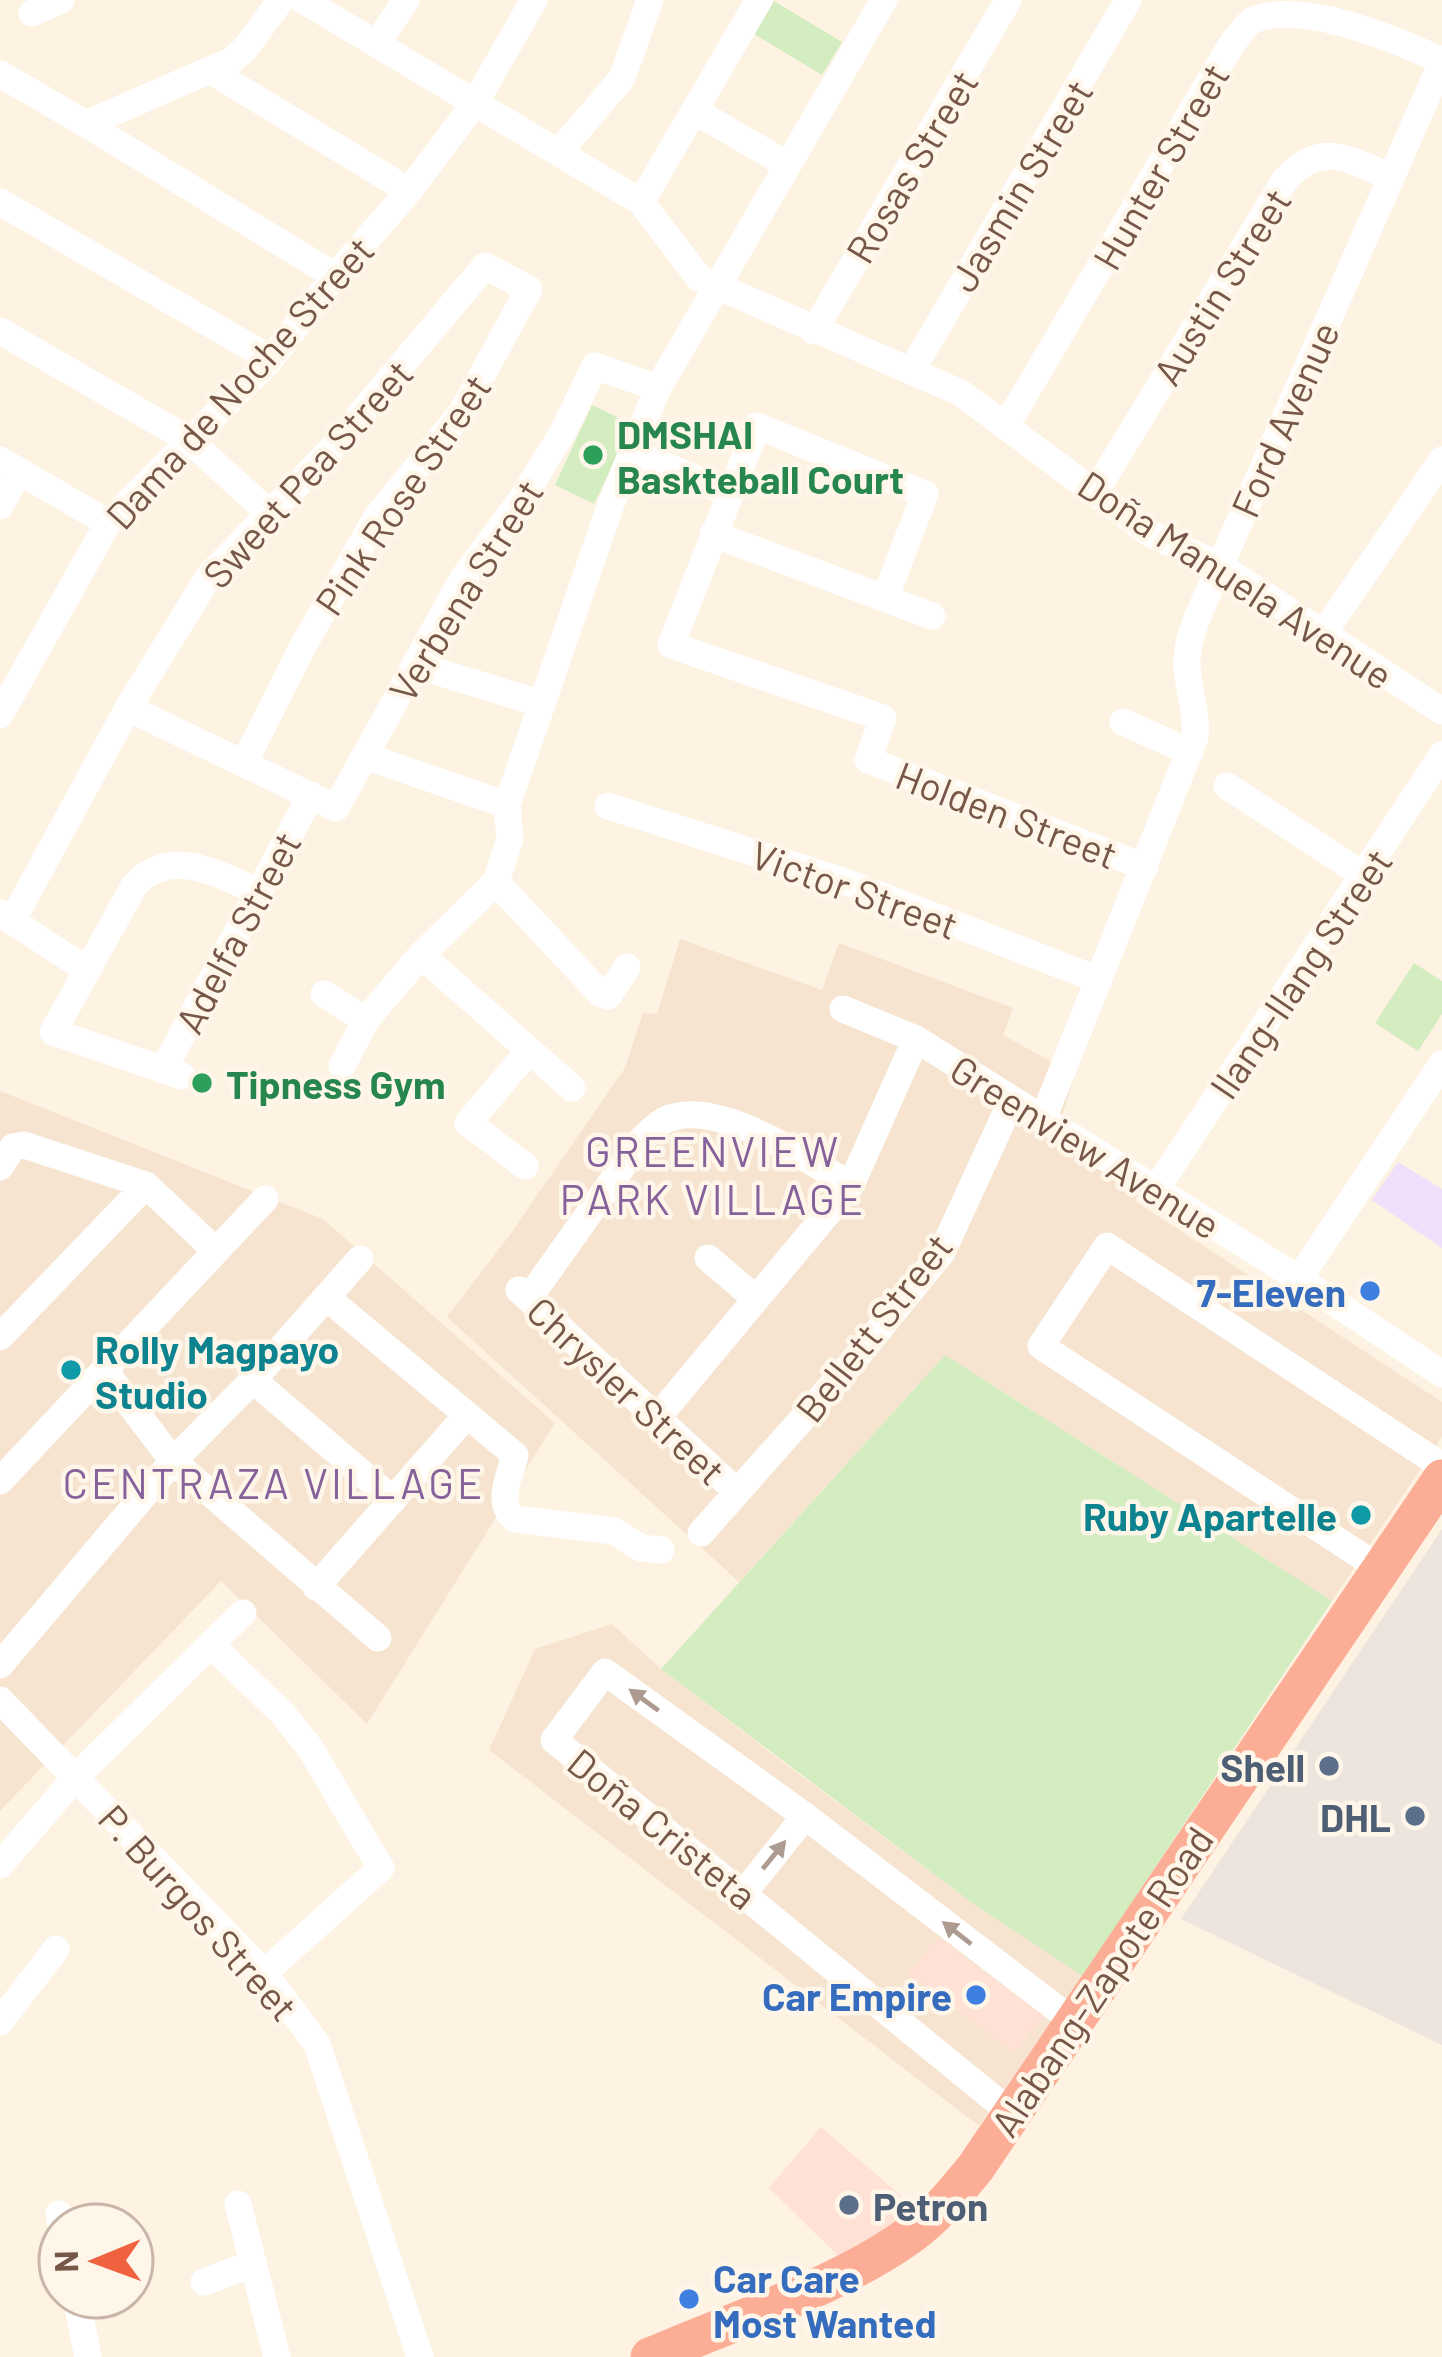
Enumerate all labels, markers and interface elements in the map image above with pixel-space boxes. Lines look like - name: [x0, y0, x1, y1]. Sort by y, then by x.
- street label: Hunter Street: [1082, 55, 1238, 277]
- street label: Rosas Street: [835, 61, 987, 271]
- street label: Jasmin Street: [938, 71, 1102, 299]
- street label: Austin Street: [1142, 179, 1300, 393]
- street label: Dama de Noche Street: [95, 226, 383, 538]
- street label: Ford Avenue: [1220, 314, 1348, 524]
- street label: Sweet Pea Street: [192, 349, 422, 597]
- street label: Pink Rose Street: [304, 365, 500, 623]
- place label: DMSHAI Baskteball Court: [617, 410, 904, 502]
- marker: DMSHAI Baskteball Court: [580, 442, 606, 468]
- street label: Doña Manuela Avenue: [1070, 460, 1402, 698]
- street label: Verbena Street: [378, 470, 552, 710]
- street label: Holden Street: [890, 750, 1124, 878]
- street label: Adelfa Street: [164, 823, 310, 1041]
- street label: Victor Street: [745, 830, 965, 948]
- street label: Ilang-Ilang Street: [1199, 839, 1401, 1107]
- street label: Greenview Avenue: [943, 1044, 1229, 1248]
- place label: Tipness Gym: [226, 1060, 446, 1107]
- marker: Tipness Gym: [189, 1070, 215, 1096]
- district label: GREENVIEW PARK VILLAGE: [560, 1125, 866, 1223]
- street label: Bellett Street: [785, 1223, 961, 1431]
- place label: 7-Eleven: [1197, 1268, 1346, 1315]
- marker: 7-Eleven: [1357, 1278, 1383, 1304]
- street label: Chrysler Street: [518, 1286, 736, 1494]
- place label: Rolly Magpayo Studio: [95, 1325, 339, 1417]
- marker: Rolly Magpayo Studio: [58, 1357, 84, 1383]
- district label: CENTRAZA VILLAGE: [62, 1457, 486, 1507]
- place label: Ruby Apartelle: [1083, 1492, 1337, 1539]
- marker: Ruby Apartelle: [1348, 1502, 1374, 1528]
- one-way arrow: [628, 1689, 660, 1712]
- street label: Doña Cristeta: [559, 1738, 767, 1918]
- place label: Shell: [1220, 1743, 1305, 1790]
- marker: Shell: [1316, 1753, 1342, 1779]
- place label: DHL: [1320, 1793, 1391, 1840]
- street label: P. Burgos Street: [90, 1794, 308, 2030]
- marker: DHL: [1402, 1803, 1428, 1829]
- street label: Alabang-Zapote Road: [980, 1817, 1222, 2145]
- one-way arrow: [761, 1840, 786, 1871]
- one-way arrow: [941, 1921, 972, 1946]
- place label: Car Empire: [762, 1972, 952, 2019]
- marker: Car Empire: [963, 1982, 989, 2008]
- place label: Petron: [873, 2182, 988, 2229]
- marker: Petron: [836, 2192, 862, 2218]
- north arrow: [36, 2201, 156, 2321]
- text: N: [45, 2250, 85, 2273]
- place label: Car Care Most Wanted: [713, 2254, 936, 2346]
- marker: Car Care Most Wanted: [676, 2286, 702, 2312]

